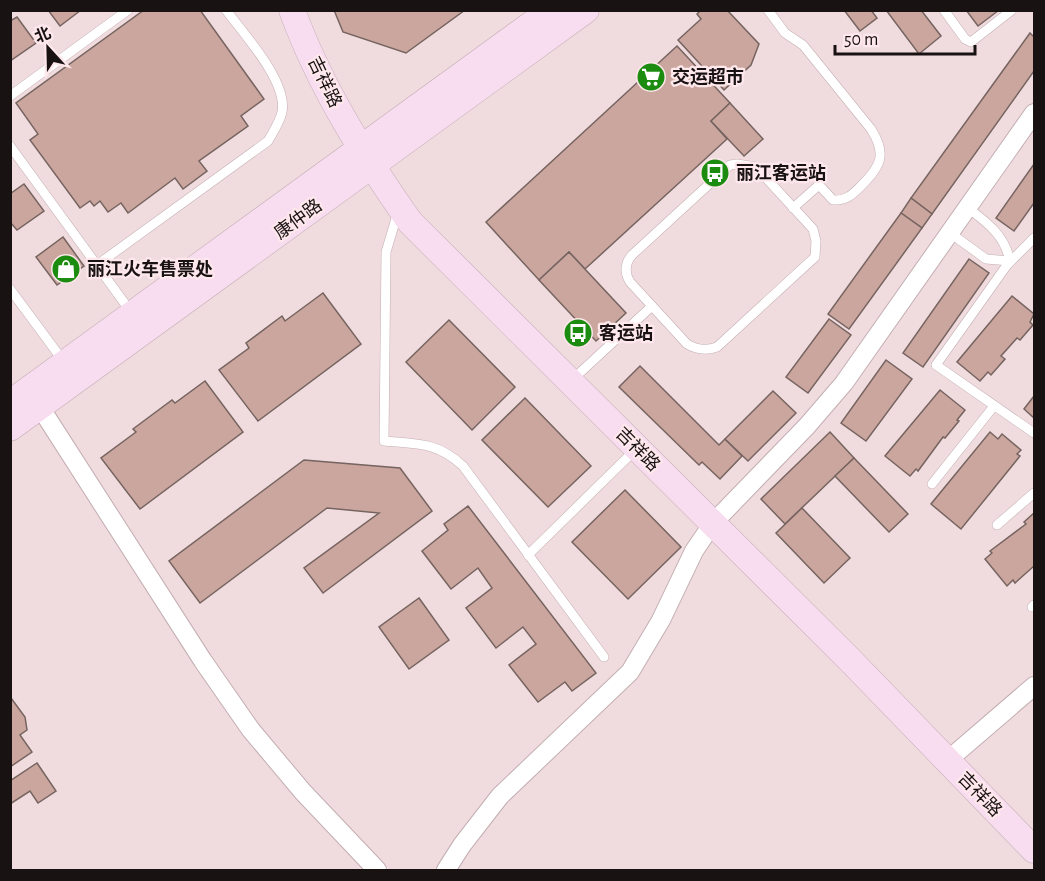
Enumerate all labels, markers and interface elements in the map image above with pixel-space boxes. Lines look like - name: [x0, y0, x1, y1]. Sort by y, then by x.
- north arrow: [18, 18, 78, 78]
- scale bar: [835, 18, 974, 56]
- text: 北: [32, 24, 53, 45]
- text: 50 m: [844, 31, 878, 49]
- street label: 吉祥路: [304, 53, 346, 111]
- supermarket icon: 交运超市: [635, 61, 667, 93]
- place label: 交运超市: [672, 67, 744, 87]
- bus stop icon: 丽江客运站: [699, 157, 731, 189]
- place label: 丽江客运站: [736, 163, 826, 183]
- street label: 康仲路: [270, 195, 326, 243]
- shop icon: 丽江火车售票处: [50, 253, 82, 285]
- place label: 丽江火车售票处: [87, 259, 213, 279]
- bus stop icon: 客运站: [562, 317, 594, 349]
- place label: 客运站: [599, 323, 653, 343]
- street label: 吉祥路: [612, 423, 664, 475]
- street label: 吉祥路: [954, 768, 1006, 820]

